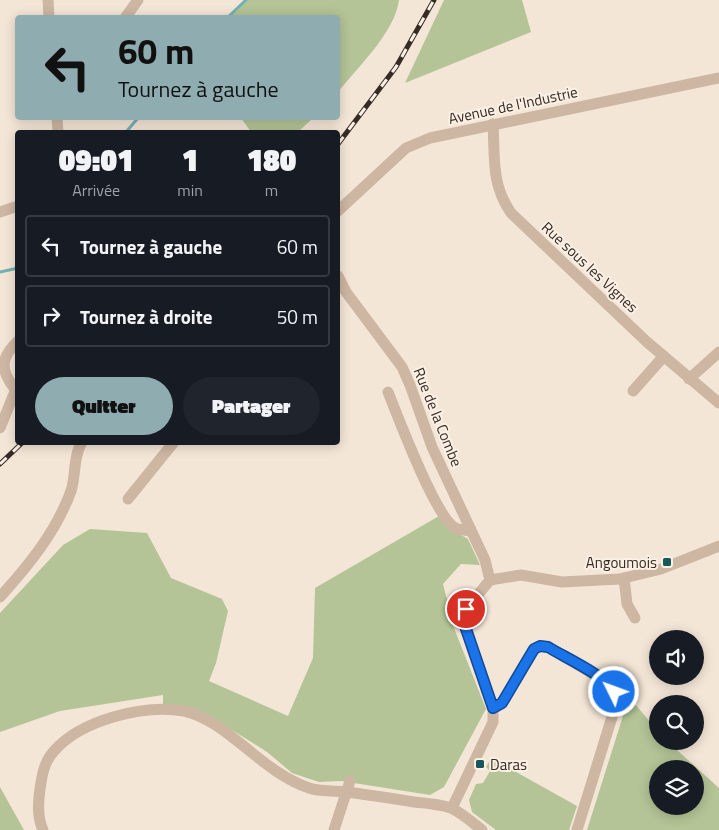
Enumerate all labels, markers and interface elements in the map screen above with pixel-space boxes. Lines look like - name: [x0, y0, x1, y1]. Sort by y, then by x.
- text: 60 m: [118, 24, 194, 78]
- icon: left: [35, 35, 100, 100]
- text: Tournez à gauche: [118, 72, 279, 106]
- street label: Avenue de l'Industrie: [446, 80, 580, 130]
- text: 09:01: [59, 137, 133, 183]
- text: 1: [182, 137, 198, 183]
- text: 180: [247, 137, 296, 183]
- text: Arrivée: [72, 178, 120, 202]
- text: min: [177, 178, 203, 202]
- text: m: [265, 178, 278, 202]
- street label: Rue sous les Vignes: [537, 216, 643, 318]
- icon: left: [37, 232, 65, 260]
- text: Tournez à gauche: [80, 232, 222, 261]
- text: 60 m: [277, 232, 318, 261]
- icon: right: [37, 302, 65, 330]
- text: Tournez à droite: [80, 302, 212, 331]
- text: 50 m: [277, 302, 318, 331]
- street label: Rue de la Combe: [408, 364, 468, 470]
- button: Quitter: [35, 377, 173, 435]
- button: Partager: [183, 377, 320, 435]
- place label: Angoumois: [586, 551, 657, 574]
- marker: Angoumois: [661, 556, 673, 568]
- pin: [445, 588, 487, 630]
- icon: arrive: [452, 595, 480, 623]
- map controls: [649, 630, 704, 815]
- button: sound: [649, 630, 704, 685]
- position arrow: [587, 665, 639, 717]
- button: search: [649, 695, 704, 750]
- place label: Daras: [490, 753, 527, 776]
- marker: Daras: [474, 758, 486, 770]
- button: layers: [649, 760, 704, 815]

